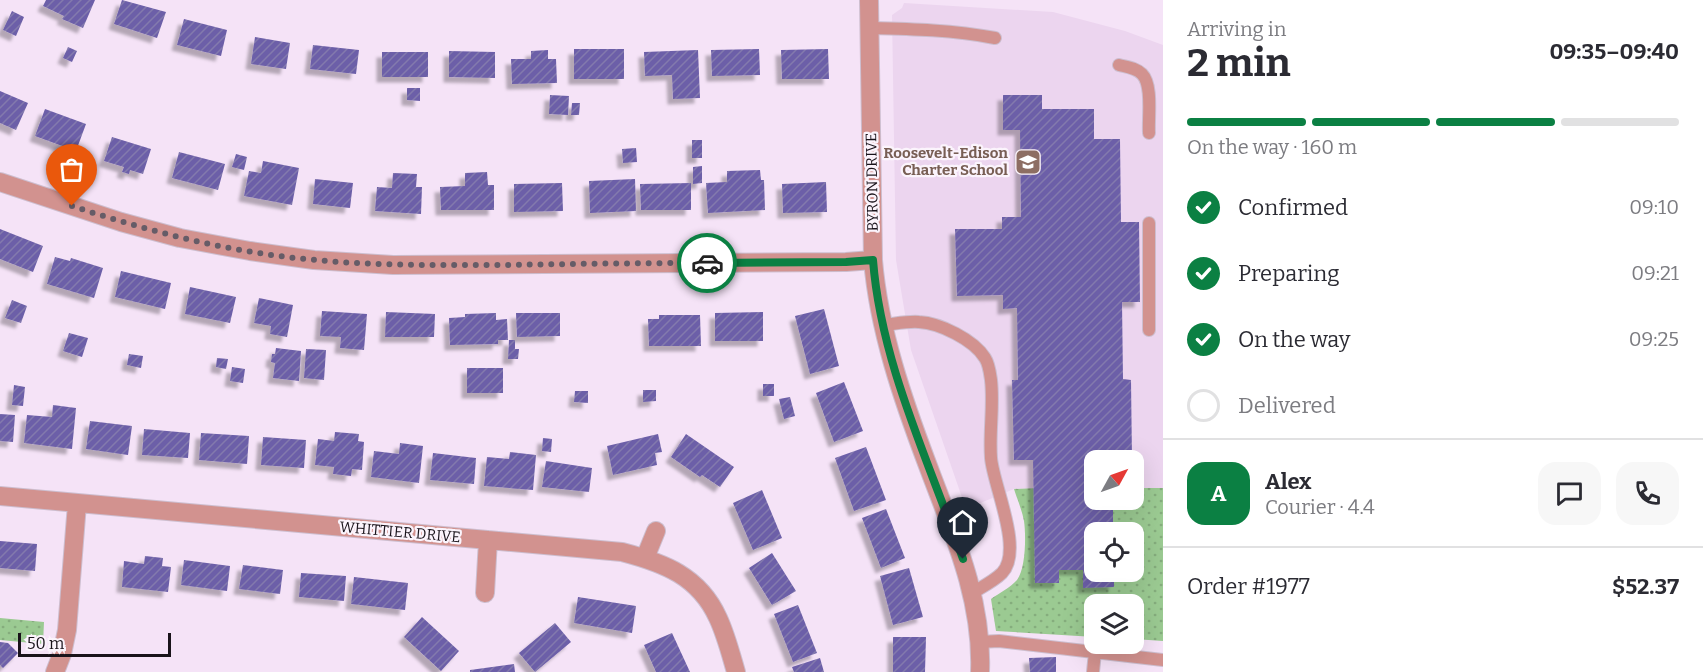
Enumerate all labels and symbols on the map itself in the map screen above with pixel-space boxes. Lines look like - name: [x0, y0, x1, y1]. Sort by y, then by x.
- street label: BYRON DRIVE: [862, 133, 882, 231]
- pin: [46, 144, 97, 206]
- place label: Roosevelt-Edison Charter School: [884, 144, 1008, 179]
- school or university icon: Roosevelt-Edison Charter School: [1013, 147, 1043, 177]
- courier: [677, 233, 737, 293]
- north arrow: [1084, 450, 1144, 510]
- pin: [937, 497, 988, 559]
- street label: WHITTIER DRIVE: [339, 518, 461, 546]
- scale bar: [18, 630, 171, 658]

